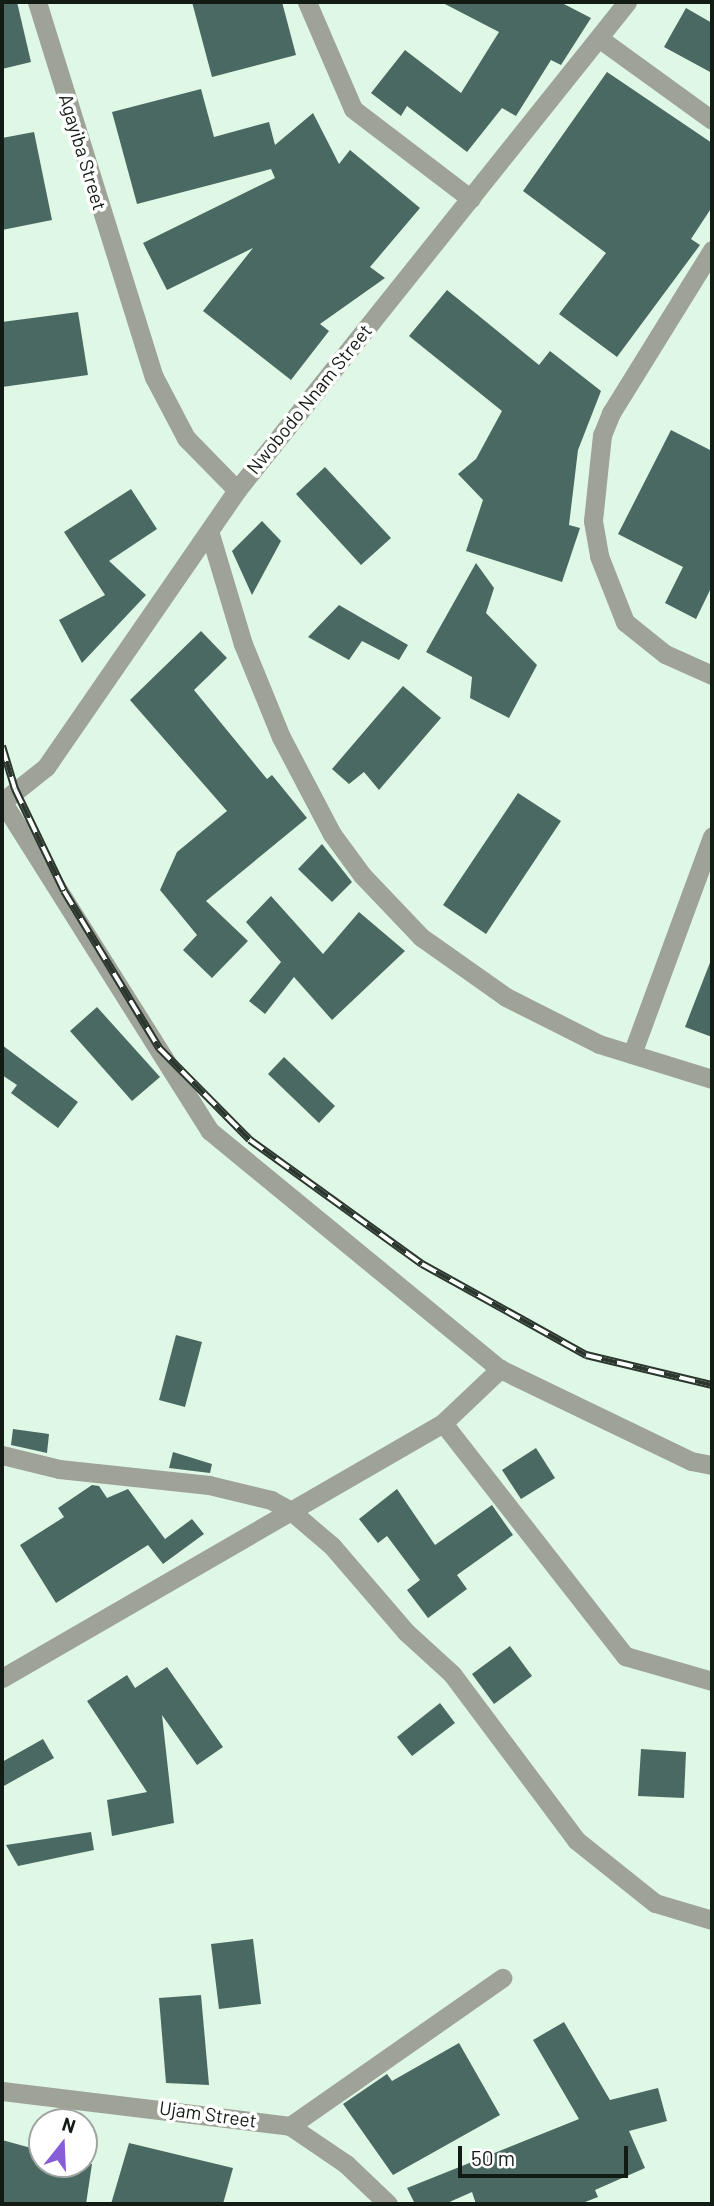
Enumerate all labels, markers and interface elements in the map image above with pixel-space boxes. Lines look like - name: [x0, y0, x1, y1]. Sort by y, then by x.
- street label: Agayiba Street: [55, 91, 111, 213]
- street label: Nwobodo Nnam Street: [242, 320, 376, 478]
- street label: Ujam Street: [158, 2096, 258, 2132]
- north arrow: [28, 2108, 98, 2178]
- text: N: [59, 2112, 79, 2137]
- scale bar: [462, 2132, 632, 2176]
- text: 50 m: [471, 2145, 515, 2170]

